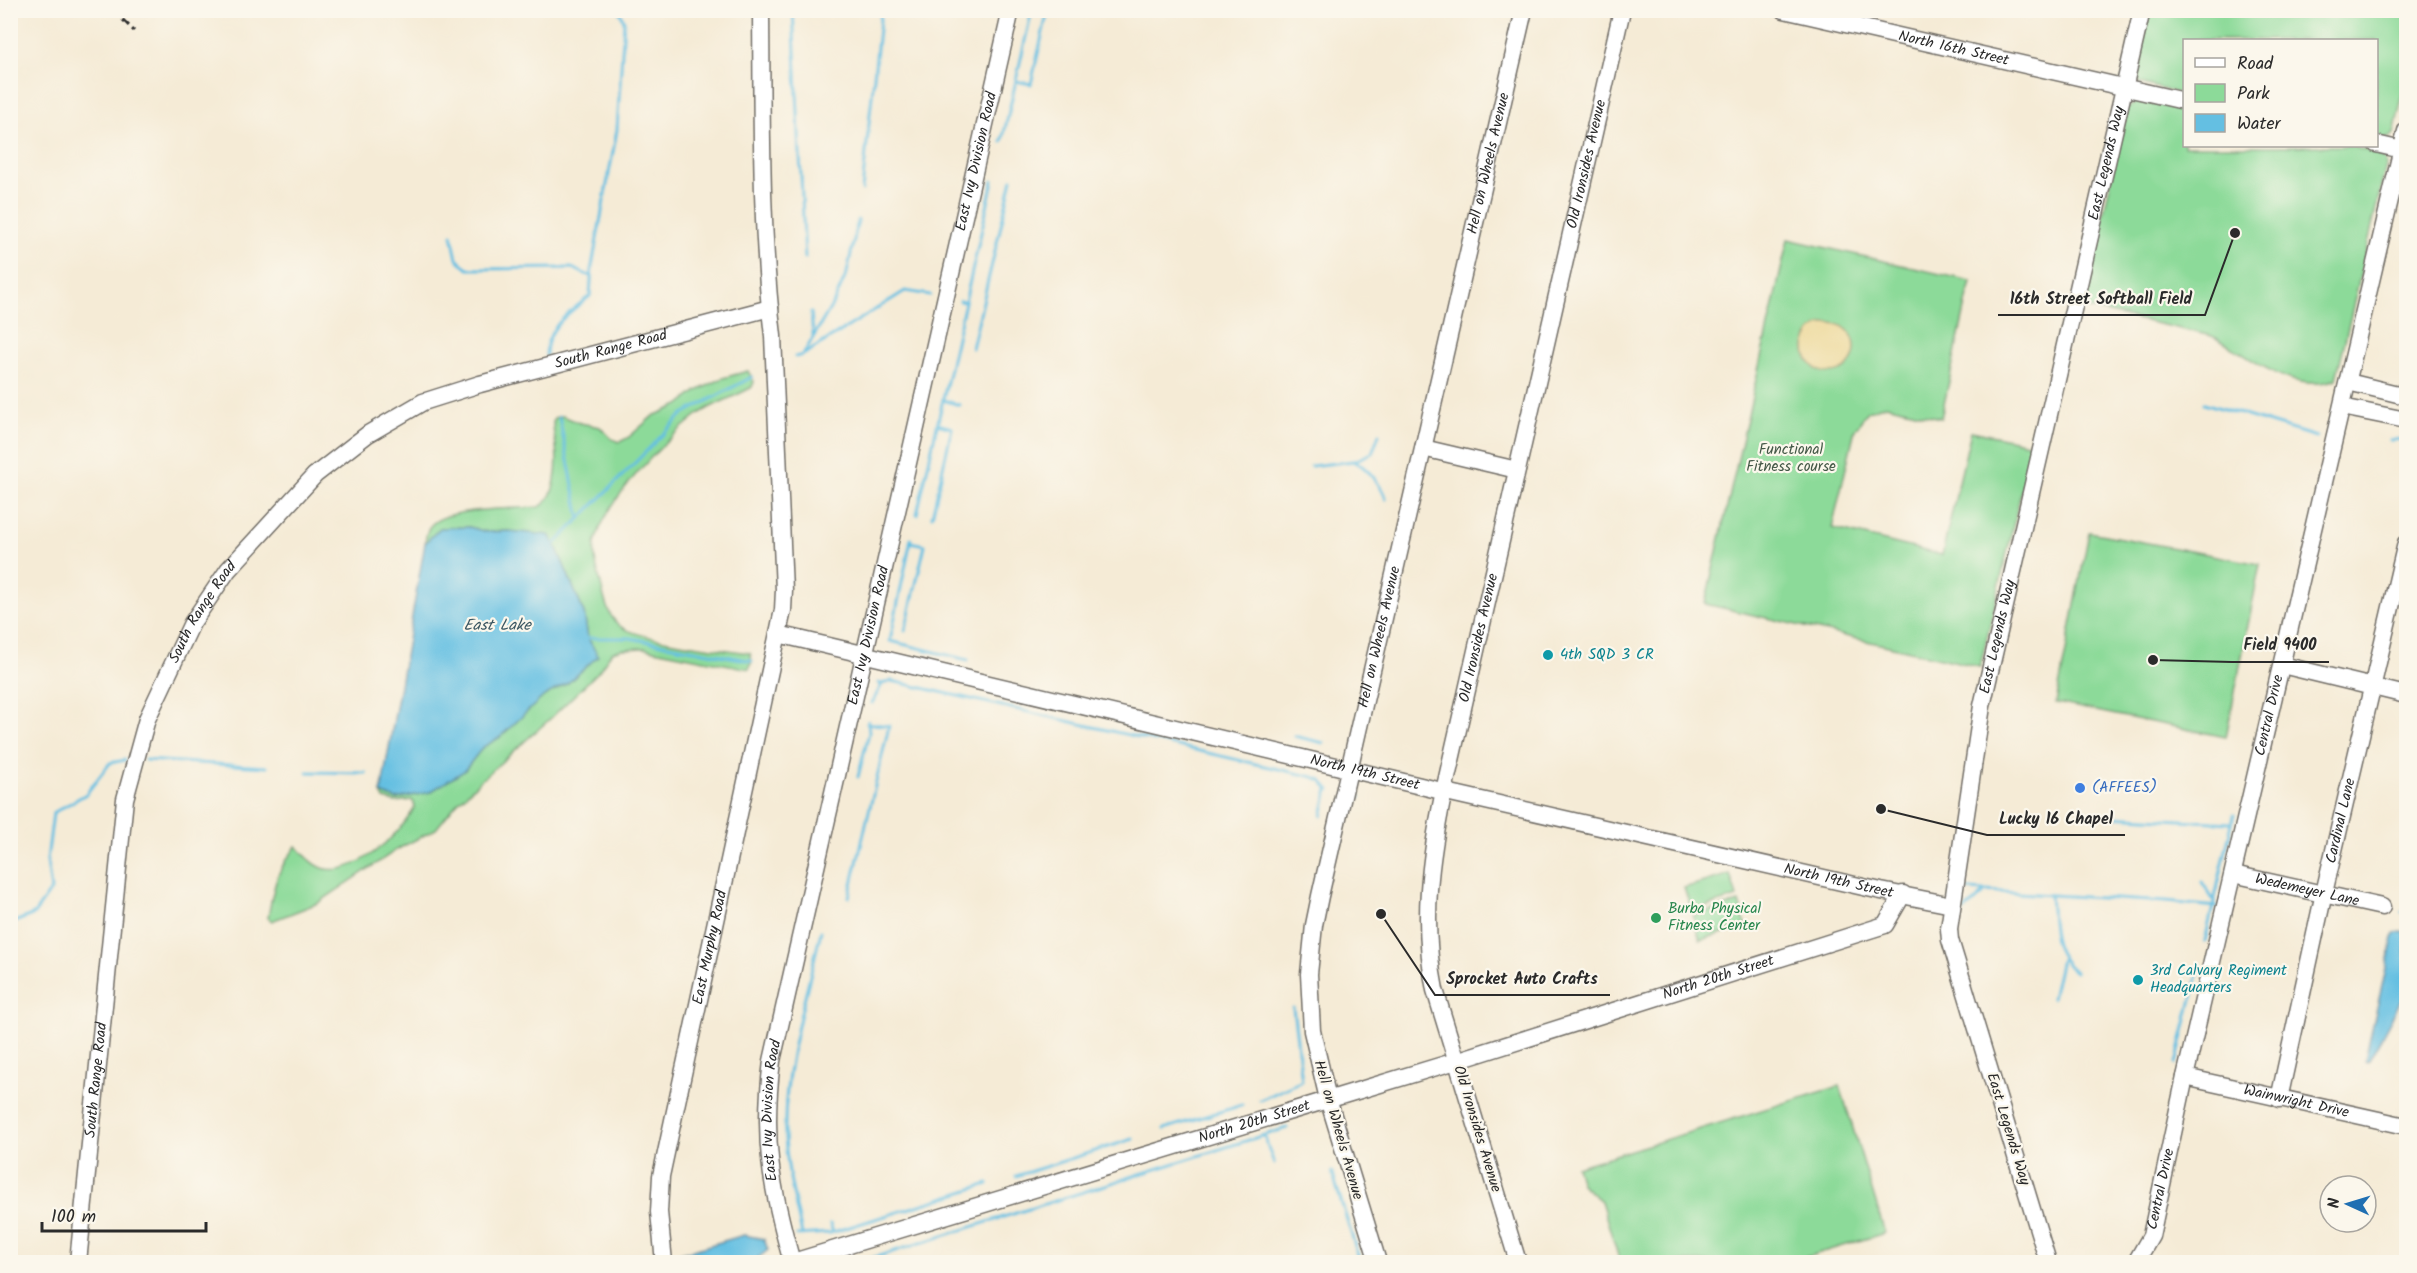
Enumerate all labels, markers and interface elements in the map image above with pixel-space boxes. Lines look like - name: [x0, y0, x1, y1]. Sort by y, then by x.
- street label: North 16th Street: [1896, 24, 2012, 73]
- legend: [2183, 39, 2378, 147]
- text: Road: [2237, 50, 2274, 79]
- text: Park: [2237, 80, 2270, 109]
- street label: East Ivy Division Road: [949, 89, 1004, 234]
- street label: Hell on Wheels Avenue: [1461, 90, 1517, 237]
- street label: Old Ironsides Avenue: [1561, 97, 1613, 231]
- street label: East Legends Way: [2082, 103, 2132, 223]
- text: Water: [2237, 110, 2282, 139]
- callout: 16th Street Softball Field: [1998, 281, 2205, 315]
- text: 16th Street Softball Field: [2010, 287, 2193, 312]
- street label: South Range Road: [552, 323, 670, 376]
- park label: Functional Fitness course: [1746, 438, 1836, 479]
- street label: South Range Road: [163, 555, 243, 667]
- street label: East Ivy Division Road: [841, 563, 896, 708]
- street label: Hell on Wheels Avenue: [1352, 564, 1408, 710]
- street label: Old Ironsides Avenue: [1453, 571, 1505, 705]
- street label: East Legends Way: [1973, 576, 2023, 696]
- water label: East Lake: [463, 613, 532, 638]
- callout: Field 9400: [2232, 628, 2329, 662]
- text: Field 9400: [2244, 633, 2317, 658]
- place label: 4th SQD 3 CR: [1560, 643, 1654, 667]
- marker: 4th SQD 3 CR: [1541, 648, 1555, 662]
- street label: Central Drive: [2248, 672, 2291, 758]
- street label: North 19th Street: [1308, 748, 1422, 797]
- place label: (AFFEES): [2092, 776, 2157, 800]
- street label: Cardinal Lane: [2319, 776, 2363, 866]
- marker: (AFFEES): [2073, 781, 2087, 795]
- callout: Lucky 16 Chapel: [1987, 801, 2125, 835]
- text: Lucky 16 Chapel: [1999, 807, 2114, 832]
- street label: North 19th Street: [1781, 857, 1896, 905]
- street label: Wedemeyer Lane: [2253, 867, 2362, 914]
- street label: East Murphy Road: [686, 888, 734, 1007]
- place label: Burba Physical Fitness Center: [1668, 897, 1762, 938]
- marker: Burba Physical Fitness Center: [1649, 911, 1663, 925]
- street label: North 20th Street: [1659, 949, 1777, 1007]
- place label: 3rd Calvary Regiment Headquarters: [2150, 959, 2287, 1000]
- callout: Sprocket Auto Crafts: [1435, 961, 1610, 995]
- text: Sprocket Auto Crafts: [1446, 967, 1598, 992]
- marker: 3rd Calvary Regiment Headquarters: [2131, 973, 2145, 987]
- street label: South Range Road: [79, 1021, 114, 1139]
- street label: East Ivy Division Road: [756, 1037, 789, 1183]
- street label: Hell on Wheels Avenue: [1307, 1057, 1370, 1203]
- street label: Old Ironsides Avenue: [1446, 1063, 1508, 1196]
- street label: East Legends Way: [1979, 1070, 2037, 1189]
- street label: Wainwright Drive: [2241, 1078, 2352, 1125]
- street label: North 20th Street: [1195, 1094, 1313, 1150]
- street label: Central Drive: [2141, 1146, 2181, 1232]
- north arrow: [2318, 1174, 2378, 1234]
- scale bar: [42, 1195, 206, 1233]
- text: N: [2322, 1197, 2347, 1209]
- text: 100 m: [51, 1203, 96, 1232]

